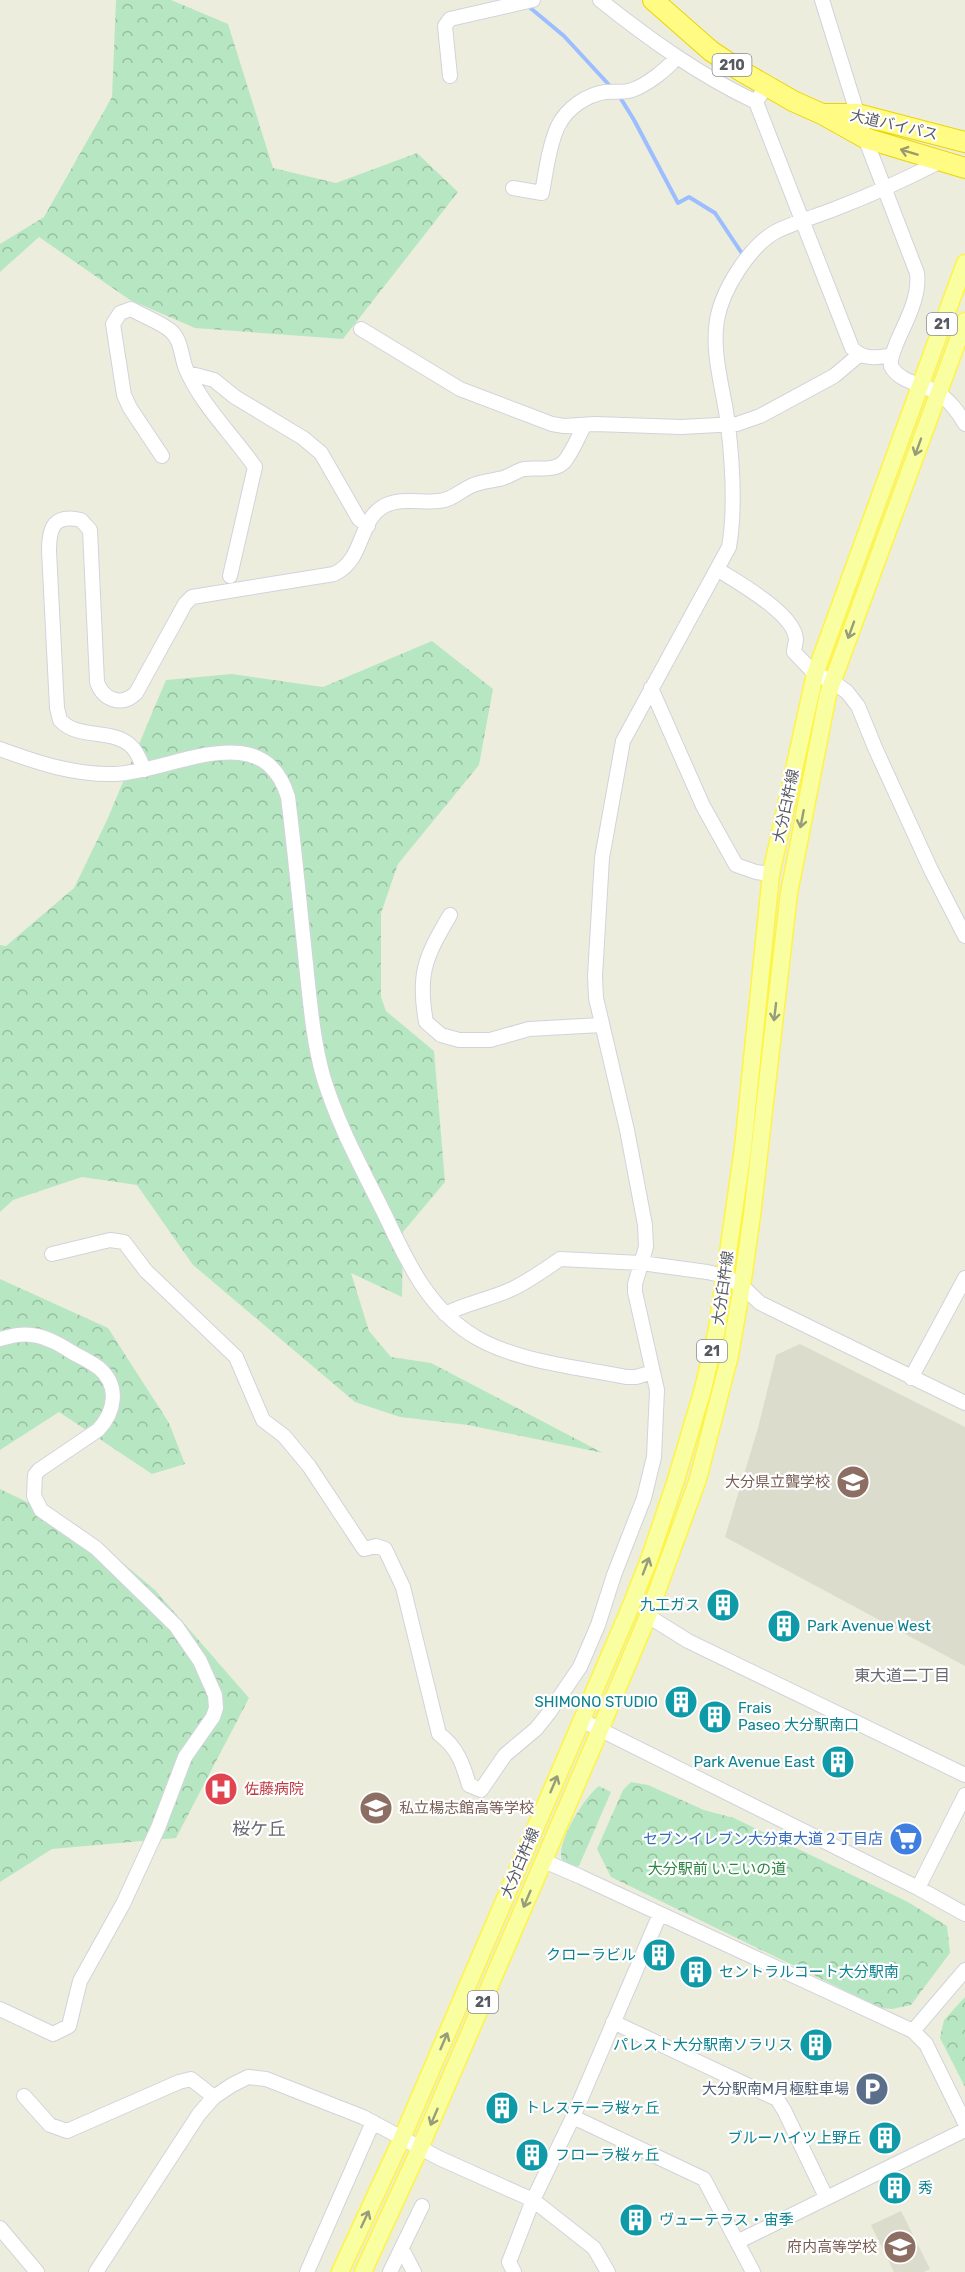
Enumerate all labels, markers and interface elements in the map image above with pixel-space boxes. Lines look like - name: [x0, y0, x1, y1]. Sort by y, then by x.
- road number: 210: [712, 54, 752, 76]
- street label: 大道バイパス: [848, 106, 940, 144]
- one-way arrow: [900, 146, 919, 157]
- road number: 21: [927, 313, 957, 335]
- one-way arrow: [912, 438, 923, 456]
- one-way arrow: [844, 621, 855, 639]
- street label: 大分臼杵線: [769, 767, 803, 845]
- one-way arrow: [796, 808, 807, 828]
- one-way arrow: [769, 1001, 780, 1021]
- street label: 大分臼杵線: [709, 1250, 737, 1326]
- road number: 21: [697, 1340, 727, 1362]
- school or university icon: 大分県立聾学校: [835, 1464, 871, 1500]
- place label: 大分県立聾学校: [725, 1473, 830, 1491]
- one-way arrow: [642, 1557, 653, 1576]
- building icon: 九工ガス: [705, 1587, 741, 1623]
- place label: 九工ガス: [640, 1596, 700, 1614]
- building icon: Park Avenue West: [766, 1608, 802, 1644]
- place label: Park Avenue West: [807, 1617, 931, 1635]
- district label: 東大道二丁目: [854, 1666, 950, 1685]
- building icon: SHIMONO STUDIO: [663, 1684, 699, 1720]
- place label: SHIMONO STUDIO: [535, 1693, 658, 1711]
- building icon: Frais Paseo 大分駅南口: [697, 1699, 733, 1735]
- place label: Frais Paseo 大分駅南口: [738, 1699, 859, 1734]
- building icon: Park Avenue East: [820, 1744, 856, 1780]
- place label: Park Avenue East: [694, 1753, 815, 1771]
- hospital icon: 佐藤病院: [203, 1771, 239, 1807]
- one-way arrow: [548, 1776, 560, 1794]
- place label: 佐藤病院: [244, 1780, 304, 1798]
- school or university icon: 私立楊志館高等学校: [358, 1790, 394, 1826]
- place label: 私立楊志館高等学校: [399, 1799, 534, 1817]
- district label: 桜ケ丘: [232, 1818, 286, 1840]
- supermarket icon: セブンイレブン大分東大道２丁目店: [888, 1821, 924, 1857]
- street label: 大分臼杵線: [497, 1825, 543, 1901]
- place label: セブンイレブン大分東大道２丁目店: [643, 1830, 883, 1848]
- park label: 大分駅前 いこいの道: [648, 1860, 786, 1878]
- one-way arrow: [521, 1890, 533, 1908]
- building icon: クローラビル: [641, 1937, 677, 1973]
- place label: クローラビル: [546, 1946, 636, 1964]
- building icon: セントラルコート大分駅南: [678, 1954, 714, 1990]
- place label: セントラルコート大分駅南: [719, 1963, 899, 1981]
- road number: 21: [468, 1991, 498, 2013]
- building icon: パレスト大分駅南ソラリス: [798, 2027, 834, 2063]
- one-way arrow: [439, 2032, 450, 2050]
- place label: パレスト大分駅南ソラリス: [613, 2036, 793, 2054]
- parking icon: 大分駅南M月極駐車場: [854, 2071, 890, 2107]
- place label: 大分駅南M月極駐車場: [702, 2080, 849, 2098]
- building icon: トレステーラ桜ヶ丘: [484, 2090, 520, 2126]
- place label: トレステーラ桜ヶ丘: [525, 2099, 660, 2117]
- one-way arrow: [428, 2108, 439, 2126]
- building icon: ブルーハイツ上野丘: [867, 2120, 903, 2156]
- place label: ブルーハイツ上野丘: [728, 2129, 862, 2147]
- building icon: フローラ桜ヶ丘: [514, 2137, 550, 2173]
- place label: フローラ桜ヶ丘: [555, 2146, 660, 2164]
- building icon: 秀: [877, 2170, 913, 2206]
- place label: 秀: [918, 2179, 933, 2197]
- building icon: ヴューテラス・宙季: [618, 2202, 654, 2238]
- one-way arrow: [360, 2210, 371, 2228]
- place label: ヴューテラス・宙季: [659, 2211, 794, 2229]
- school or university icon: 府内高等学校: [882, 2229, 918, 2265]
- place label: 府内高等学校: [787, 2238, 877, 2256]

